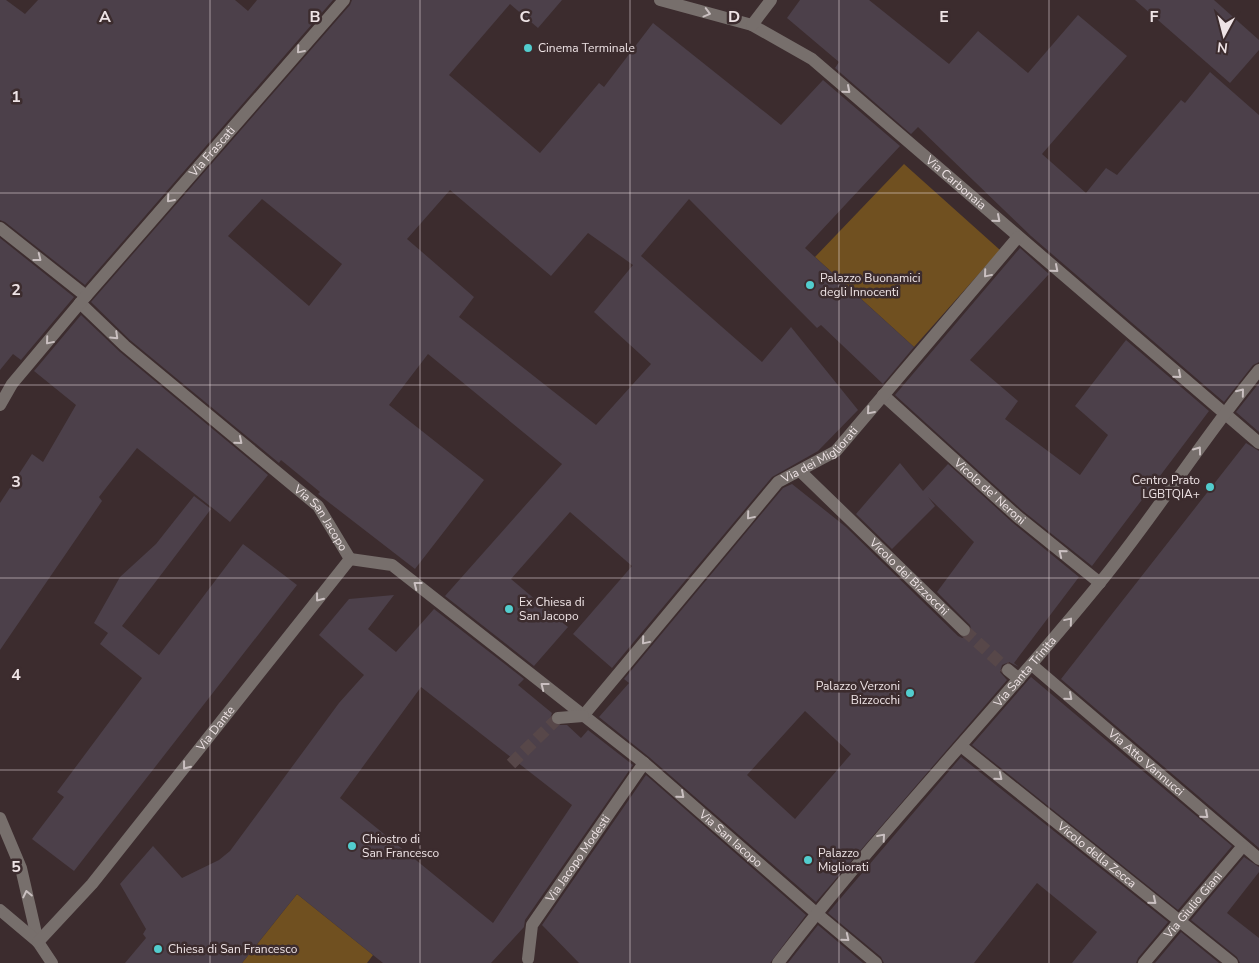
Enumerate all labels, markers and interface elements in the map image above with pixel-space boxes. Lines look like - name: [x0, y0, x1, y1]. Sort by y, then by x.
- text: A: [99, 6, 111, 28]
- text: B: [309, 6, 321, 28]
- text: C: [520, 6, 531, 28]
- text: D: [728, 6, 740, 28]
- text: E: [939, 6, 949, 28]
- text: F: [1150, 6, 1159, 28]
- one-way arrow: [702, 7, 711, 18]
- north arrow: [1199, 10, 1249, 60]
- text: N: [1216, 37, 1229, 57]
- place label: Cinema Terminale: [538, 40, 635, 56]
- marker: Cinema Terminale: [522, 42, 534, 54]
- one-way arrow: [297, 44, 306, 53]
- one-way arrow: [842, 84, 851, 93]
- text: 1: [11, 86, 21, 108]
- street label: Via Frascati: [185, 123, 239, 181]
- street label: Via Carbonaia: [921, 151, 990, 213]
- one-way arrow: [167, 193, 176, 202]
- one-way arrow: [991, 213, 1000, 221]
- one-way arrow: [32, 253, 41, 261]
- one-way arrow: [1049, 263, 1058, 271]
- one-way arrow: [984, 268, 992, 277]
- place label: Palazzo Buonamici degli Innocenti: [820, 270, 920, 300]
- text: 2: [11, 279, 21, 301]
- marker: Palazzo Buonamici degli Innocenti: [804, 279, 816, 291]
- one-way arrow: [109, 330, 118, 339]
- one-way arrow: [46, 335, 55, 344]
- one-way arrow: [1172, 369, 1181, 378]
- one-way arrow: [1235, 389, 1243, 398]
- one-way arrow: [866, 405, 875, 414]
- street label: Via dei Migliorati: [778, 423, 861, 487]
- one-way arrow: [234, 435, 243, 444]
- one-way arrow: [1192, 446, 1201, 456]
- street label: Vicolo de' Neroni: [950, 454, 1029, 528]
- text: 3: [11, 471, 21, 493]
- place label: Centro Prato LGBTQIA+: [1132, 472, 1200, 502]
- street label: Via San Jacopo: [290, 481, 351, 554]
- marker: Centro Prato LGBTQIA+: [1204, 481, 1216, 493]
- one-way arrow: [747, 510, 755, 519]
- street label: Vicolo dei Bizzocchi: [865, 534, 952, 619]
- one-way arrow: [1059, 550, 1068, 558]
- one-way arrow: [414, 582, 423, 590]
- one-way arrow: [316, 592, 325, 601]
- place label: Ex Chiesa di San Jacopo: [519, 594, 584, 624]
- marker: Ex Chiesa di San Jacopo: [503, 603, 515, 615]
- one-way arrow: [1063, 618, 1072, 627]
- street label: Via Santa Trinita: [989, 633, 1060, 711]
- one-way arrow: [642, 635, 651, 644]
- text: 4: [11, 664, 21, 686]
- place label: Palazzo Verzoni Bizzocchi: [816, 678, 900, 708]
- one-way arrow: [541, 682, 550, 691]
- marker: Palazzo Verzoni Bizzocchi: [904, 687, 916, 699]
- one-way arrow: [1063, 691, 1072, 700]
- street label: Via Dante: [192, 703, 238, 755]
- street label: Via Atto Vannucci: [1104, 725, 1187, 799]
- one-way arrow: [183, 760, 191, 769]
- one-way arrow: [993, 771, 1002, 779]
- one-way arrow: [675, 789, 684, 798]
- street label: Via San Iacopo: [695, 806, 766, 871]
- one-way arrow: [1200, 809, 1209, 818]
- street label: Via Jacopo Modesti: [542, 812, 614, 906]
- street label: Vicolo della Zecca: [1053, 818, 1140, 891]
- place label: Chiostro di San Francesco: [362, 831, 440, 861]
- one-way arrow: [876, 833, 885, 842]
- marker: Chiostro di San Francesco: [346, 840, 358, 852]
- place label: Palazzo Migliorati: [818, 845, 869, 875]
- marker: Palazzo Migliorati: [802, 854, 814, 866]
- text: 5: [11, 856, 21, 878]
- street label: Via Giulio Giani: [1160, 868, 1226, 942]
- one-way arrow: [22, 890, 33, 899]
- one-way arrow: [1147, 895, 1156, 903]
- one-way arrow: [840, 933, 849, 941]
- place label: Chiesa di San Francesco: [168, 941, 298, 957]
- marker: Chiesa di San Francesco: [152, 943, 164, 955]

